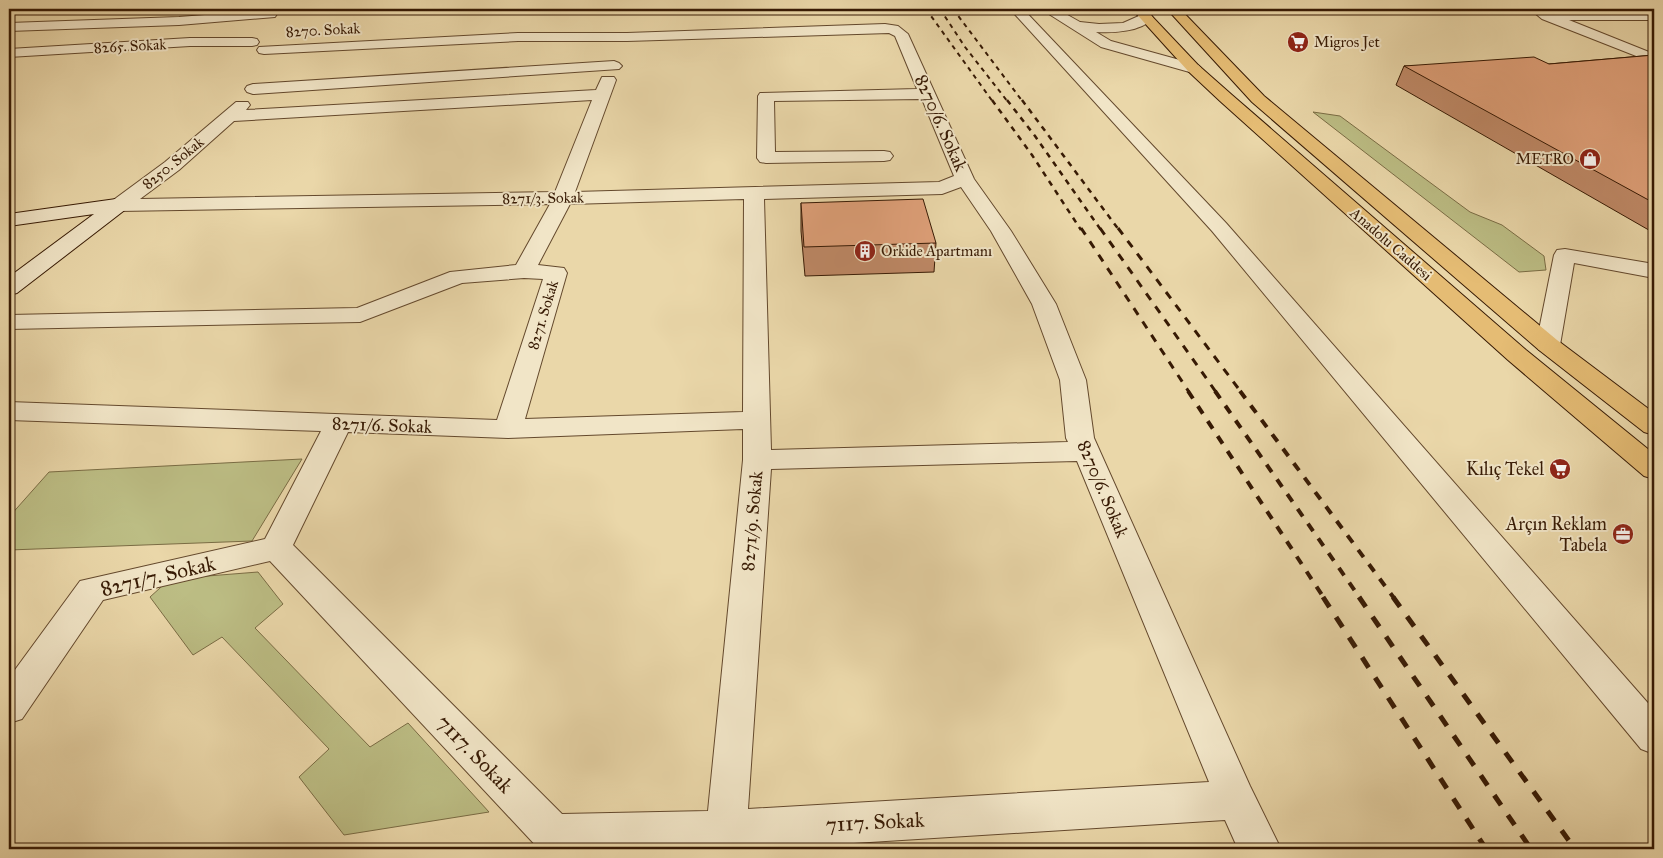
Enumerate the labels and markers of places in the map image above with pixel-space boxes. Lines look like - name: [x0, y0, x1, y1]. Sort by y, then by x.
- supermarket icon: Migros Jet: [1286, 30, 1310, 54]
- place label: Migros Jet: [1314, 33, 1381, 52]
- shop icon: METRO: [1578, 147, 1602, 171]
- place label: METRO: [1516, 150, 1574, 168]
- building icon: Orkide Apartmanı: [853, 239, 877, 263]
- place label: Orkide Apartmanı: [881, 242, 992, 260]
- supermarket icon: Kılıç Tekel: [1548, 457, 1572, 481]
- place label: Kılıç Tekel: [1466, 458, 1544, 480]
- place label: Arçın Reklam Tabela: [1505, 513, 1607, 556]
- office icon: Arçın Reklam Tabela: [1611, 522, 1635, 546]

